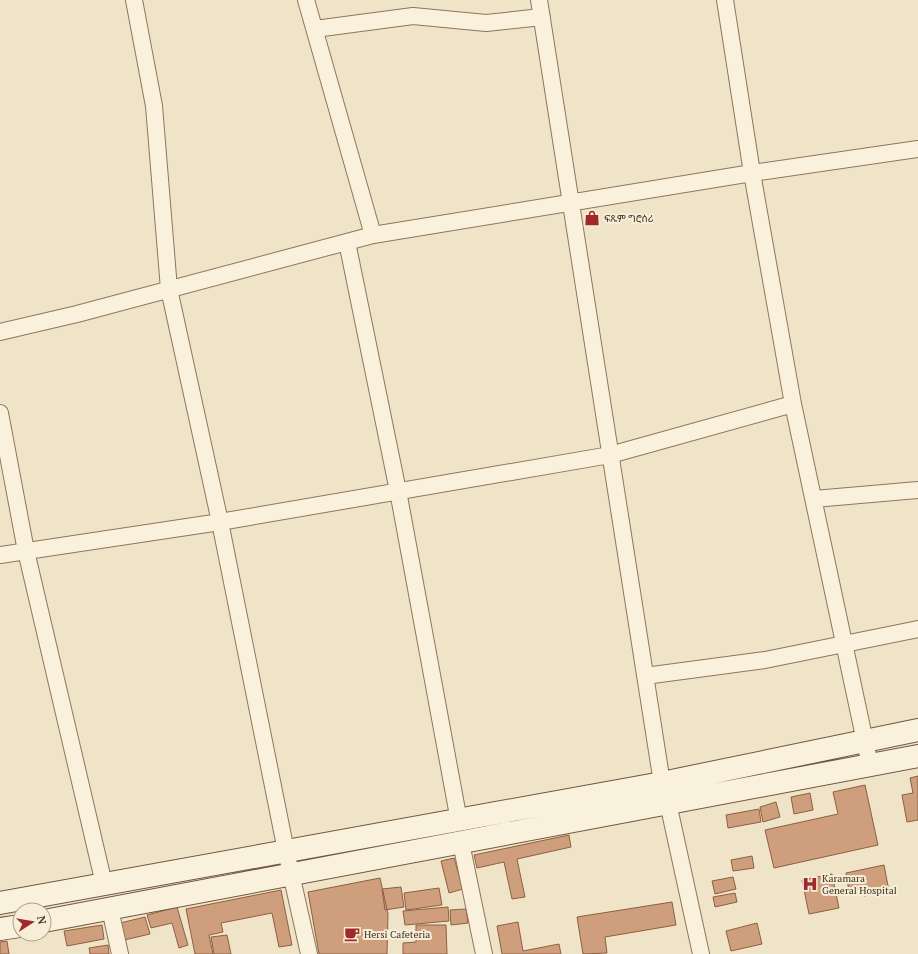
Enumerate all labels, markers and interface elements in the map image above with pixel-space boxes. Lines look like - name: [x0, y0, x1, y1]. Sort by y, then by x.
- shop icon: ፍጹም ግሮሰሪ: [583, 209, 601, 227]
- place label: ፍጹም ግሮሰሪ: [604, 212, 654, 225]
- place label: Karamara General Hospital: [822, 872, 897, 897]
- hospital icon: Karamara General Hospital: [801, 875, 819, 893]
- north arrow: [12, 902, 52, 942]
- text: N: [34, 914, 50, 926]
- cafe icon: Hersi Cafeteria: [343, 925, 361, 943]
- place label: Hersi Cafeteria: [364, 928, 430, 941]

